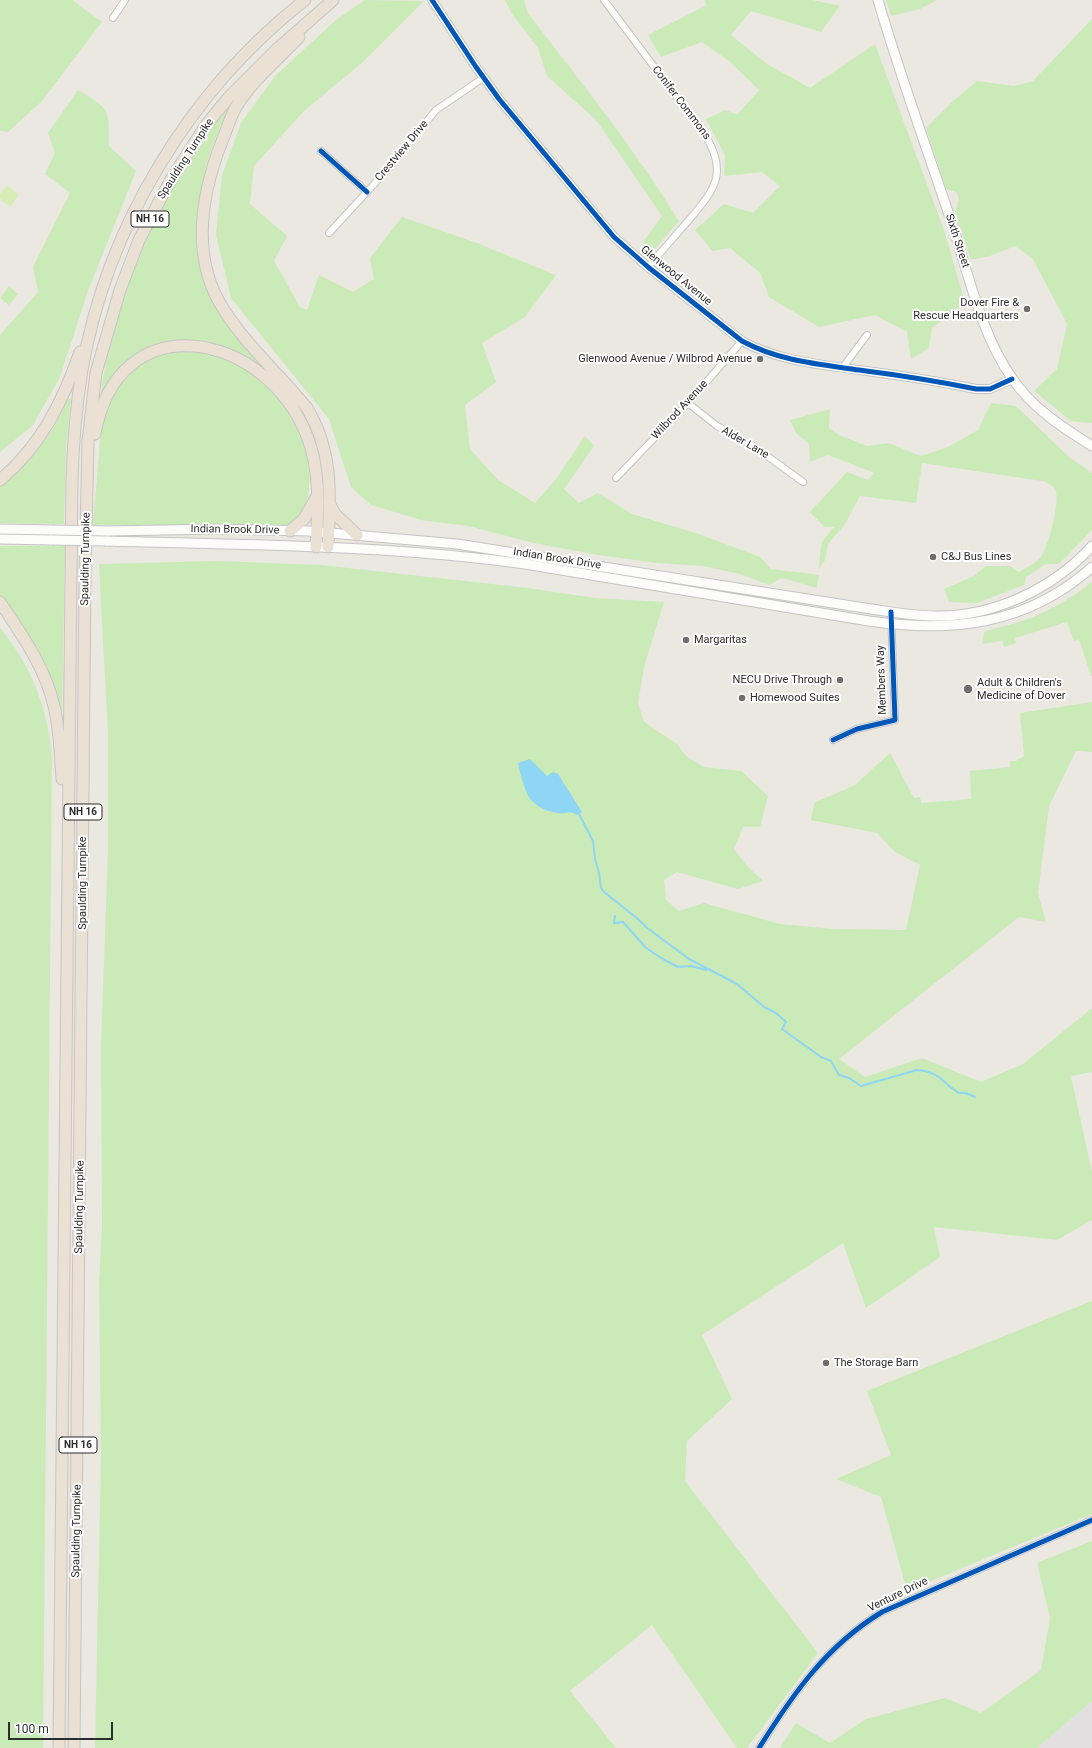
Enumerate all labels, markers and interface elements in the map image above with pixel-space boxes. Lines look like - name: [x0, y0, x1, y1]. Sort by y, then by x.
- street label: Conifer Commons: [649, 64, 713, 142]
- street label: Spaulding Turnpike: [155, 116, 217, 202]
- street label: Crestview Drive: [373, 118, 431, 184]
- road number: NH 16: [131, 211, 169, 227]
- street label: Sixth Street: [942, 212, 972, 270]
- street label: Glenwood Avenue: [638, 243, 714, 309]
- place label: Dover Fire & Rescue Headquarters: [913, 296, 1019, 322]
- marker: Dover Fire & Rescue Headquarters: [1022, 304, 1032, 314]
- place label: Glenwood Avenue / Wilbrod Avenue: [578, 352, 752, 366]
- marker: Glenwood Avenue / Wilbrod Avenue: [755, 354, 765, 364]
- street label: Wilbrod Avenue: [649, 378, 711, 442]
- street label: Alder Lane: [719, 424, 771, 462]
- street label: Spaulding Turnpike: [79, 512, 93, 606]
- street label: Indian Brook Drive: [191, 523, 279, 537]
- street label: Indian Brook Drive: [512, 546, 602, 572]
- place label: C&J Bus Lines: [941, 550, 1011, 564]
- marker: C&J Bus Lines: [928, 552, 938, 562]
- place label: Margaritas: [694, 633, 747, 647]
- marker: Margaritas: [681, 635, 691, 645]
- street label: Members Way: [874, 645, 890, 715]
- place label: NECU Drive Through: [733, 673, 832, 687]
- marker: NECU Drive Through: [835, 675, 845, 685]
- place label: Adult & Children's Medicine of Dover: [977, 676, 1065, 702]
- marker: Adult & Children's Medicine of Dover: [962, 683, 974, 695]
- place label: Homewood Suites: [750, 691, 840, 705]
- marker: Homewood Suites: [737, 693, 747, 703]
- road number: NH 16: [64, 804, 102, 820]
- street label: Spaulding Turnpike: [76, 836, 90, 930]
- street label: Spaulding Turnpike: [73, 1160, 87, 1254]
- place label: The Storage Barn: [834, 1356, 918, 1370]
- marker: The Storage Barn: [821, 1358, 831, 1368]
- road number: NH 16: [59, 1437, 97, 1453]
- street label: Spaulding Turnpike: [70, 1484, 84, 1578]
- street label: Venture Drive: [866, 1575, 930, 1615]
- scale bar: [10, 1714, 115, 1740]
- text: 100 m: [15, 1722, 49, 1736]

